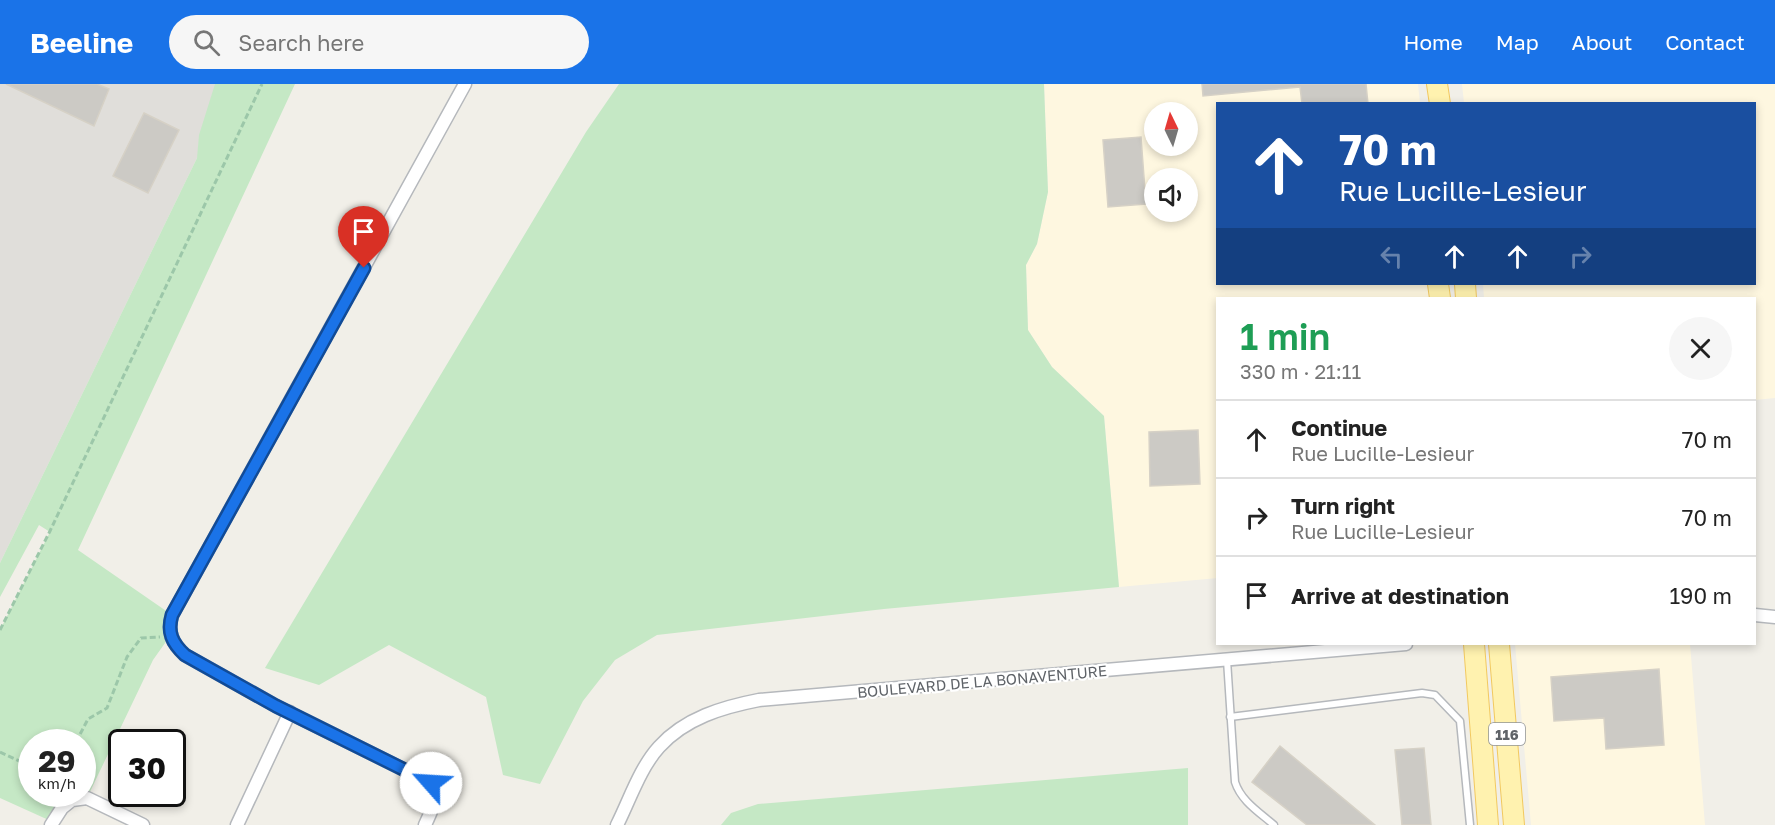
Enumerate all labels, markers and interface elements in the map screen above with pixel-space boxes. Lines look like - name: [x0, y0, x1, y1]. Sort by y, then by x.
- search box: [169, 15, 589, 69]
- text: Beeline: [30, 26, 133, 59]
- icon: search: [190, 26, 223, 59]
- text: Search here: [238, 29, 364, 56]
- text: Home: [1403, 29, 1463, 55]
- text: Map: [1496, 29, 1539, 55]
- text: About: [1572, 29, 1632, 55]
- text: Contact: [1665, 29, 1745, 55]
- north arrow: [1144, 102, 1198, 156]
- map controls: [1144, 102, 1198, 222]
- text: 70 m: [1339, 124, 1436, 174]
- icon: ahead: [1240, 126, 1318, 204]
- button: sound: [1144, 168, 1198, 222]
- text: Rue Lucille-Lesieur: [1339, 175, 1586, 207]
- pin: [338, 206, 389, 268]
- icon: arrive: [347, 215, 380, 248]
- icon: left: [1375, 240, 1408, 273]
- icon: ahead: [1438, 240, 1471, 273]
- icon: ahead: [1501, 240, 1534, 273]
- icon: right: [1564, 240, 1597, 273]
- text: 1 min: [1240, 315, 1330, 358]
- button: close: [1669, 317, 1732, 380]
- text: 330 m · 21:11: [1240, 359, 1361, 383]
- text: Continue: [1291, 414, 1387, 441]
- icon: ahead: [1240, 423, 1273, 456]
- text: 70 m: [1682, 426, 1732, 453]
- text: Rue Lucille-Lesieur: [1291, 441, 1474, 465]
- text: Turn right: [1291, 492, 1395, 519]
- icon: right: [1240, 501, 1273, 534]
- text: 70 m: [1682, 504, 1732, 531]
- text: Rue Lucille-Lesieur: [1291, 519, 1474, 543]
- icon: arrive: [1240, 579, 1273, 612]
- text: Arrive at destination: [1291, 582, 1509, 609]
- text: 190 m: [1669, 582, 1732, 609]
- street label: BOULEVARD DE LA BONAVENTURE: [856, 661, 1108, 701]
- road number: 116: [1489, 723, 1525, 745]
- speed limit sign: 30: [108, 729, 186, 807]
- text: 29: [38, 743, 76, 779]
- position arrow: [399, 751, 463, 815]
- text: km/h: [38, 774, 76, 792]

